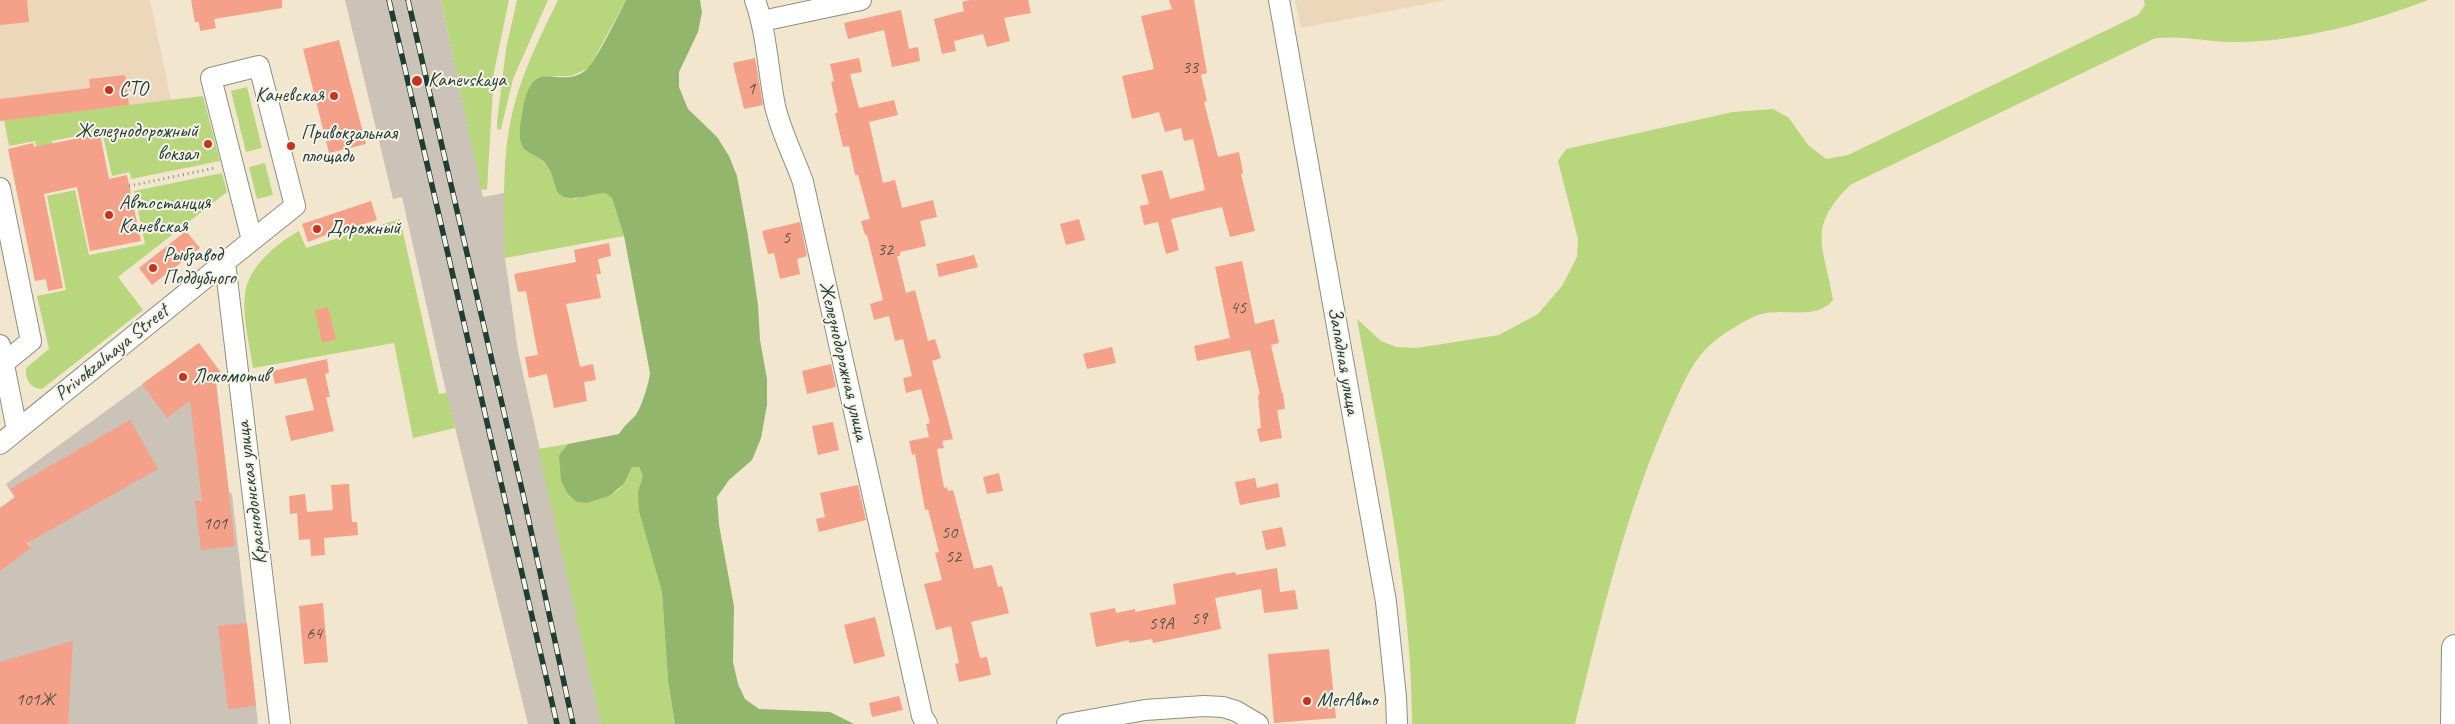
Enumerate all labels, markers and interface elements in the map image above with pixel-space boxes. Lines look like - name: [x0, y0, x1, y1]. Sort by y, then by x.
- house number: 33: [1182, 57, 1198, 79]
- place label: Kanevskaya: [428, 69, 506, 93]
- marker: Kanevskaya: [410, 74, 424, 88]
- place label: СТО: [119, 78, 148, 102]
- house number: 1: [747, 78, 755, 100]
- marker: СТО: [103, 84, 115, 96]
- place label: Каневская: [255, 84, 324, 108]
- marker: Каневская: [328, 90, 340, 102]
- place label: Железнодорожный вокзал: [75, 120, 198, 167]
- place label: Привокзальная площадь: [301, 122, 397, 169]
- marker: Железнодорожный вокзал: [202, 138, 214, 150]
- marker: Привокзальная площадь: [285, 140, 297, 152]
- place label: Автостанция Каневская: [119, 192, 210, 239]
- marker: Автостанция Каневская: [103, 209, 115, 221]
- place label: Дорожный: [327, 217, 401, 241]
- marker: Дорожный: [311, 223, 323, 235]
- house number: 5: [782, 227, 790, 249]
- house number: 32: [877, 239, 893, 261]
- place label: Рыбзавод Поддубного: [163, 244, 236, 291]
- marker: Рыбзавод Поддубного: [147, 262, 159, 274]
- street label: Железнодорожная улица: [813, 279, 873, 443]
- house number: 45: [1230, 297, 1246, 319]
- street label: Privokzalnaya Street: [50, 300, 174, 406]
- street label: Западная улица: [1322, 305, 1364, 417]
- place label: Локомотив: [193, 365, 269, 389]
- marker: Локомотив: [177, 371, 189, 383]
- street label: Краснодонская улица: [231, 420, 273, 566]
- house number: 101: [203, 513, 227, 535]
- house number: 50: [941, 522, 957, 544]
- house number: 52: [945, 546, 961, 568]
- house number: 59: [1191, 608, 1207, 630]
- house number: 59А: [1148, 613, 1174, 635]
- house number: 64: [306, 623, 322, 645]
- house number: 101Ж: [15, 689, 55, 711]
- place label: МегАвто: [1317, 689, 1378, 713]
- marker: МегАвто: [1301, 695, 1313, 707]

